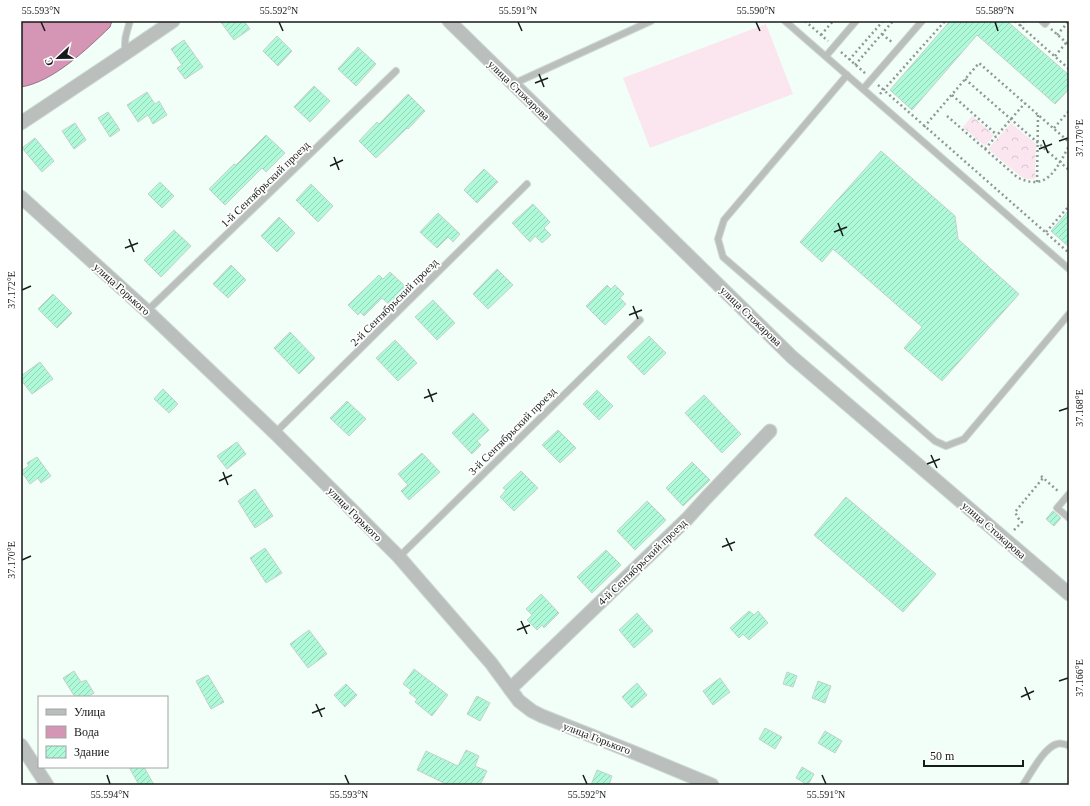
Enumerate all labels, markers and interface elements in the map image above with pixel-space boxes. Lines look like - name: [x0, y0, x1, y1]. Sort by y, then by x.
- text: 55.593°N: [22, 5, 60, 16]
- text: 55.592°N: [260, 5, 298, 16]
- text: 55.591°N: [499, 5, 537, 16]
- text: 55.590°N: [737, 5, 775, 16]
- text: 55.589°N: [976, 5, 1014, 16]
- north arrow: [38, 38, 78, 78]
- text: С: [42, 56, 56, 68]
- street label: улица Стожарова: [486, 58, 552, 122]
- text: 37.170°E: [1074, 119, 1085, 157]
- street label: 1-й Сентябрьский проезд: [218, 138, 312, 229]
- street label: 2-й Сентябрьский проезд: [348, 256, 440, 348]
- street label: улица Горького: [91, 261, 153, 318]
- text: 37.172°E: [6, 271, 17, 309]
- street label: улица Стожарова: [718, 284, 784, 348]
- street label: 3-й Сентябрьский проезд: [466, 385, 558, 477]
- text: 37.168°E: [1074, 389, 1085, 427]
- street label: улица Горького: [326, 485, 385, 544]
- street label: улица Стожарова: [960, 499, 1028, 561]
- street label: 4-й Сентябрьский проезд: [595, 516, 689, 607]
- text: 37.170°E: [6, 541, 17, 579]
- text: 37.166°E: [1074, 659, 1085, 697]
- legend: [38, 696, 168, 768]
- text: Улица: [74, 705, 106, 719]
- street label: улица Горького: [562, 720, 633, 757]
- text: Вода: [74, 725, 100, 739]
- scale bar: [924, 742, 1023, 768]
- text: Здание: [74, 745, 109, 759]
- text: 50 m: [930, 749, 955, 763]
- text: 55.594°N: [91, 789, 129, 800]
- text: 55.593°N: [330, 789, 368, 800]
- text: 55.592°N: [568, 789, 606, 800]
- text: 55.591°N: [807, 789, 845, 800]

